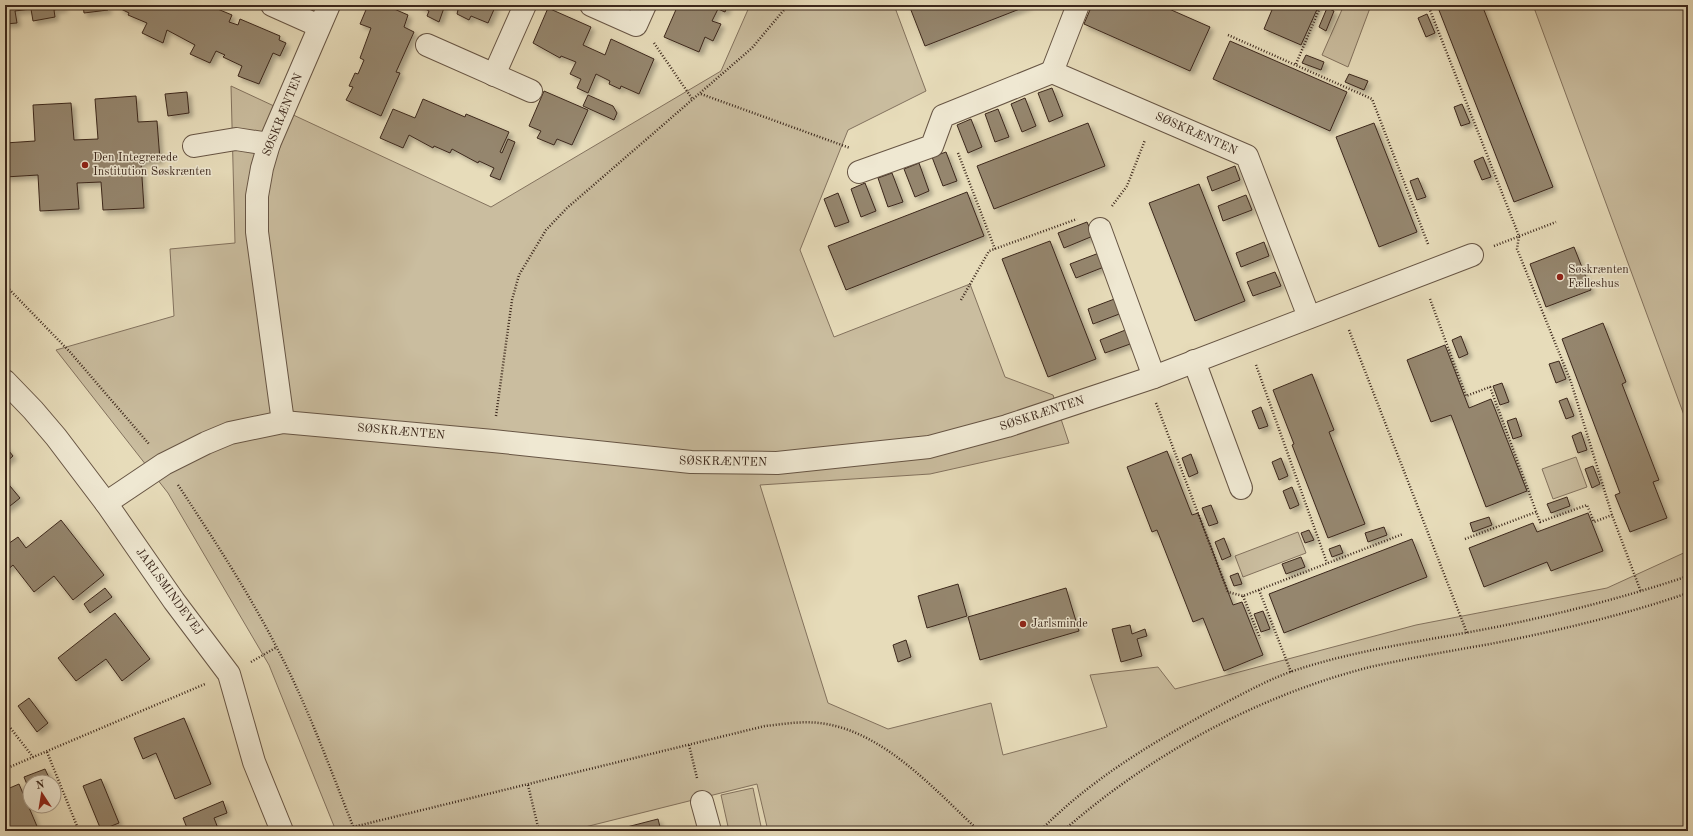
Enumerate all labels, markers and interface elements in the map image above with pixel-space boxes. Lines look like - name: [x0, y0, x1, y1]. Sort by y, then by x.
- street label: SØSKRÆNTEN: [261, 72, 305, 158]
- street label: SØSKRÆNTEN: [1153, 111, 1239, 157]
- place label: Den Integrerede Institution Søskrænten: [93, 152, 212, 178]
- marker: Den Integrerede Institution Søskrænten: [80, 160, 90, 170]
- place label: Søskrænten Fælleshus: [1568, 264, 1629, 290]
- marker: Søskrænten Fælleshus: [1555, 272, 1565, 282]
- street label: SØSKRÆNTEN: [998, 395, 1086, 433]
- street label: SØSKRÆNTEN: [356, 422, 446, 442]
- street label: SØSKRÆNTEN: [679, 455, 767, 469]
- street label: JARLSMINDEVEJ: [133, 546, 205, 638]
- place label: Jarlsminde: [1031, 618, 1088, 630]
- marker: Jarlsminde: [1018, 619, 1028, 629]
- north arrow: [22, 774, 62, 814]
- text: N: [35, 779, 46, 792]

